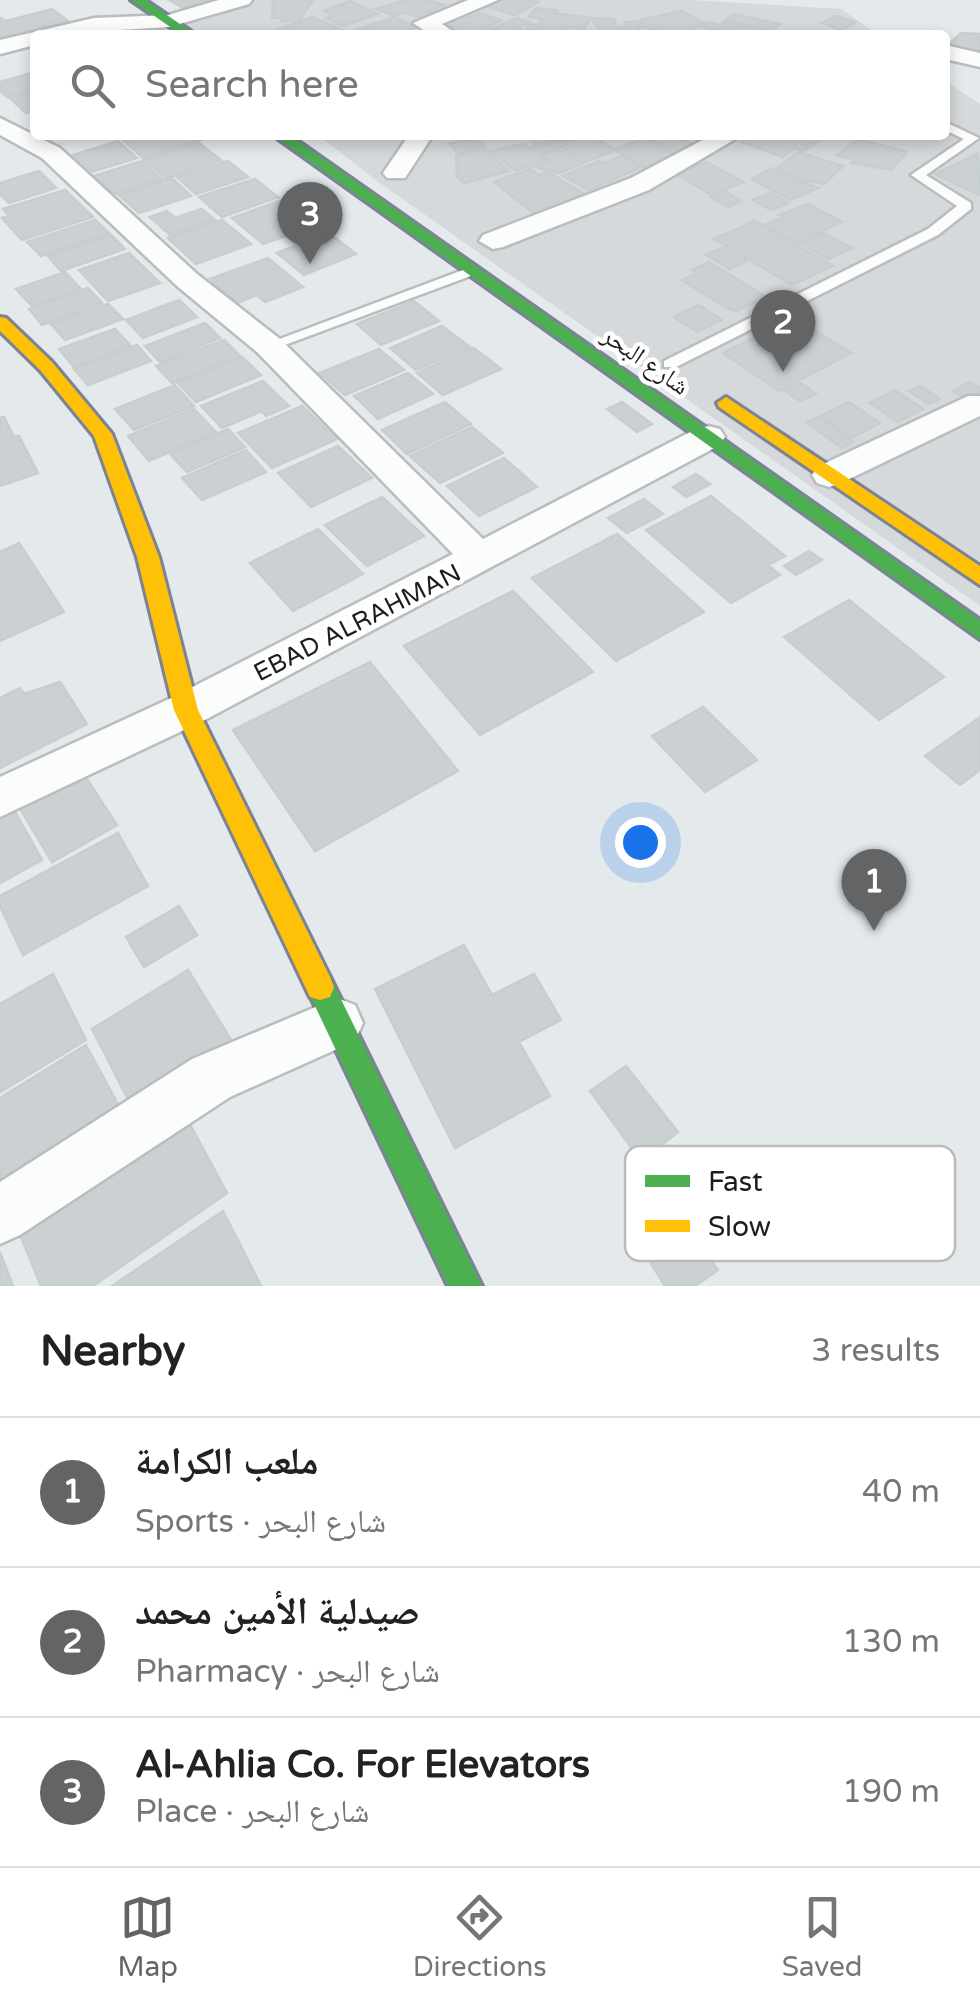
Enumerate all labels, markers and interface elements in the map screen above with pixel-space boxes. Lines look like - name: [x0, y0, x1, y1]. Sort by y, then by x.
- search box: [30, 30, 950, 140]
- icon: search: [65, 58, 120, 113]
- text: Search here: [145, 62, 359, 108]
- pin: 3: [278, 182, 342, 264]
- pin: 2: [750, 290, 816, 372]
- street label: شارع البحر: [595, 319, 695, 402]
- street label: EBAD ALRAHMAN: [249, 558, 466, 688]
- your location: [615, 817, 666, 868]
- pin: 1: [842, 848, 906, 931]
- legend: [625, 1146, 955, 1261]
- text: Fast: [708, 1165, 763, 1199]
- text: Slow: [708, 1210, 771, 1244]
- text: Nearby: [40, 1326, 185, 1377]
- text: 3 results: [811, 1332, 940, 1370]
- text: ملعب الكرامة: [135, 1439, 319, 1485]
- text: 1: [62, 1473, 83, 1511]
- text: 40 m: [862, 1473, 940, 1511]
- text: Sports · شارع البحر: [135, 1503, 386, 1541]
- text: صيدلية الأمين محمد: [135, 1589, 420, 1635]
- text: 2: [62, 1623, 83, 1661]
- text: 130 m: [842, 1623, 940, 1661]
- text: Pharmacy · شارع البحر: [135, 1653, 440, 1691]
- text: Al-Ahlia Co. For Elevators: [135, 1742, 590, 1788]
- text: 3: [62, 1773, 83, 1811]
- text: 190 m: [842, 1773, 940, 1811]
- text: Place · شارع البحر: [135, 1793, 369, 1831]
- tab: Map: [117, 1890, 178, 1984]
- tab: Directions: [413, 1890, 547, 1984]
- tab: Saved: [782, 1890, 863, 1984]

